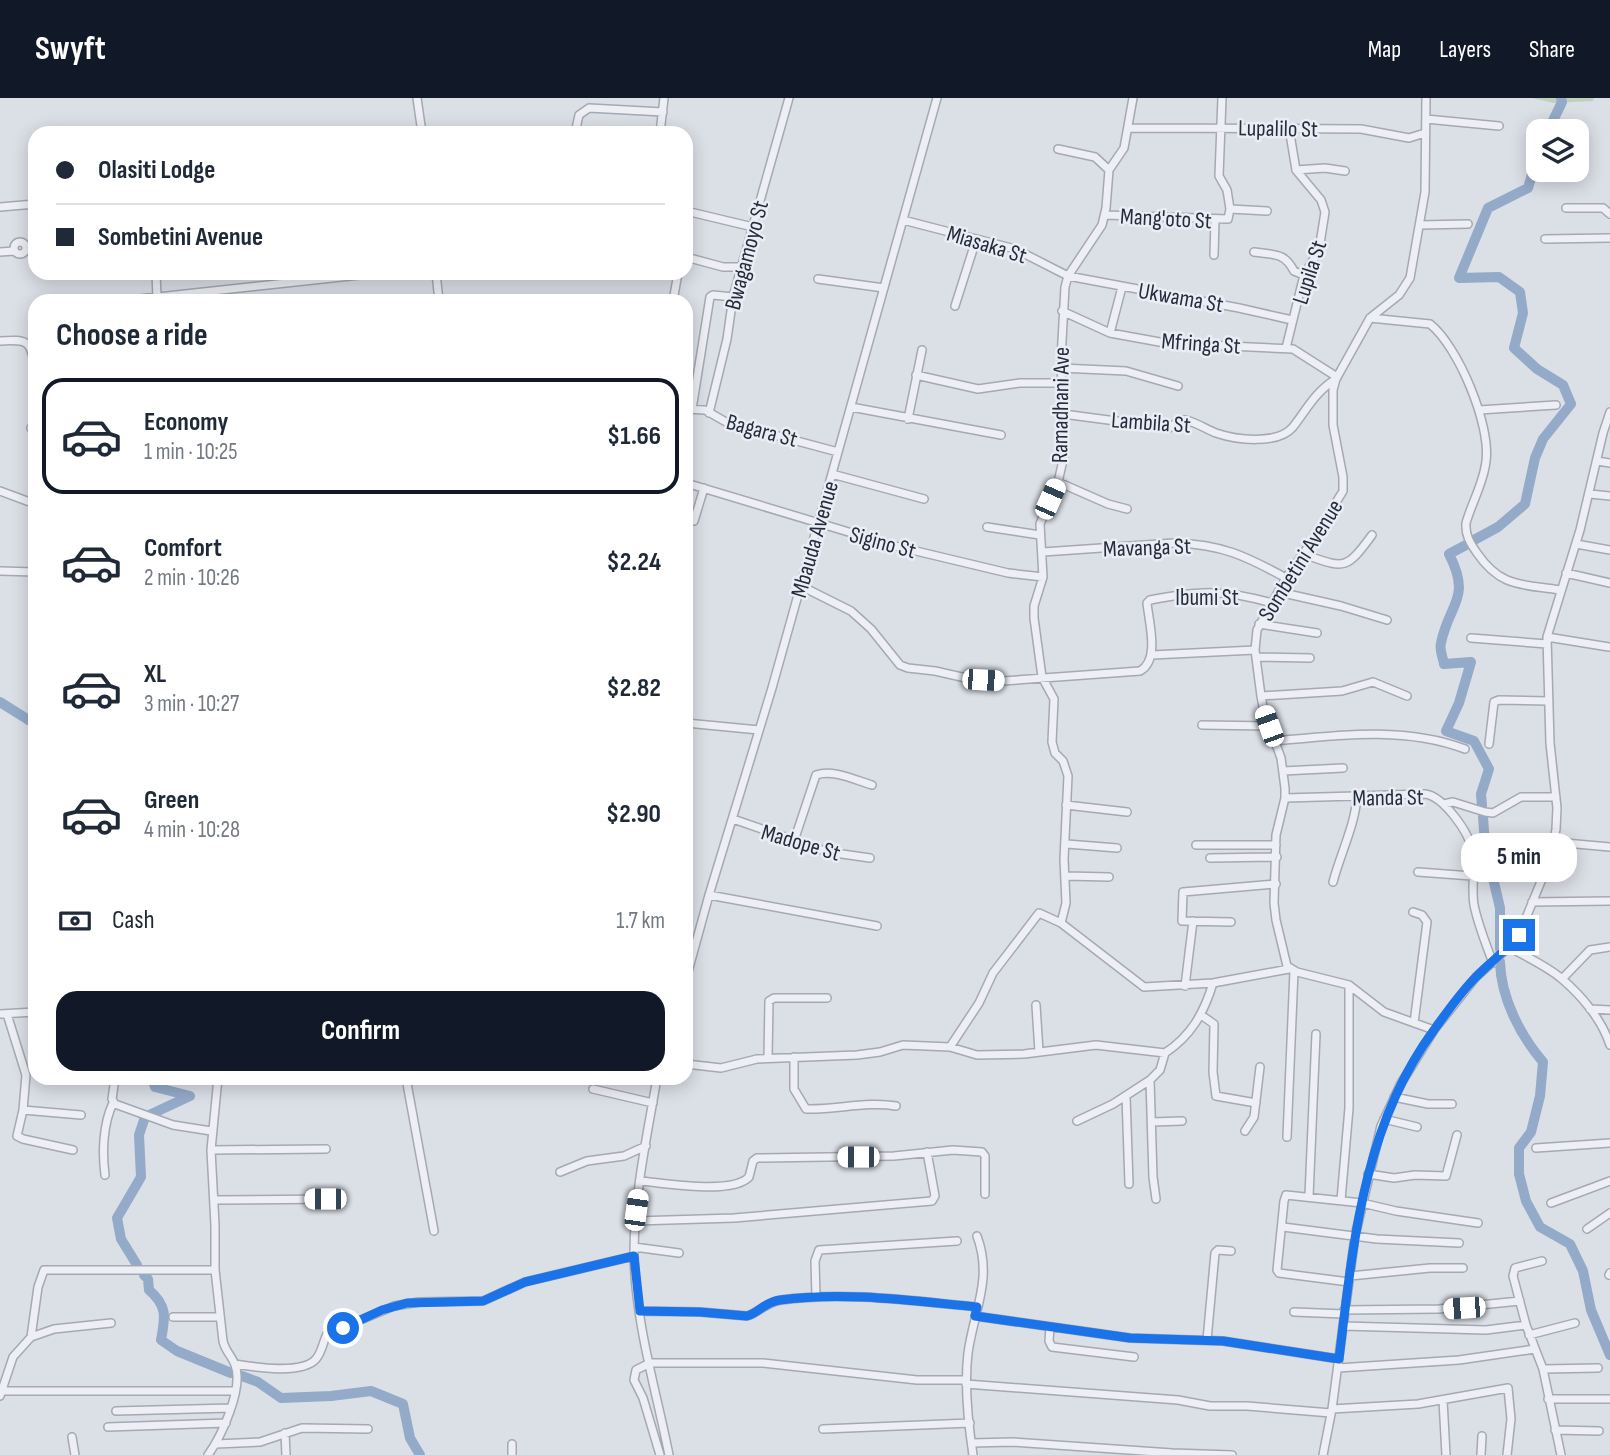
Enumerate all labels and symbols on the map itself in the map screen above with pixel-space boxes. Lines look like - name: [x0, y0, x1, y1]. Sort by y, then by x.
- street label: Lupalilo St: [1238, 114, 1318, 144]
- street label: Bwagamoyo St: [719, 197, 775, 313]
- street label: Mang'oto St: [1119, 203, 1212, 235]
- street label: Miasaka St: [943, 220, 1030, 270]
- street label: Lupila St: [1287, 237, 1333, 308]
- street label: Ukwama St: [1136, 277, 1226, 319]
- street label: Mfringa St: [1160, 327, 1241, 361]
- street label: Ramadhani Ave: [1046, 347, 1076, 463]
- street label: Lambila St: [1110, 406, 1192, 440]
- street label: Bagara St: [723, 408, 800, 454]
- car: [1032, 476, 1069, 522]
- street label: Mbauda Avenue: [785, 478, 845, 601]
- street label: Sombetini Avenue: [1252, 495, 1349, 627]
- street label: Sigino St: [847, 521, 919, 565]
- street label: Mavanga St: [1103, 532, 1191, 564]
- street label: Ibumi St: [1175, 584, 1239, 612]
- car: [962, 668, 1005, 692]
- car: [1252, 703, 1287, 749]
- street label: Manda St: [1352, 783, 1424, 813]
- street label: Madope St: [758, 818, 843, 868]
- callout: 5 min: [1461, 834, 1577, 882]
- route end: [1503, 919, 1535, 951]
- car: [838, 1147, 880, 1168]
- car: [623, 1188, 650, 1232]
- car: [305, 1189, 347, 1210]
- car: [1443, 1296, 1486, 1320]
- route start: [327, 1312, 359, 1344]

